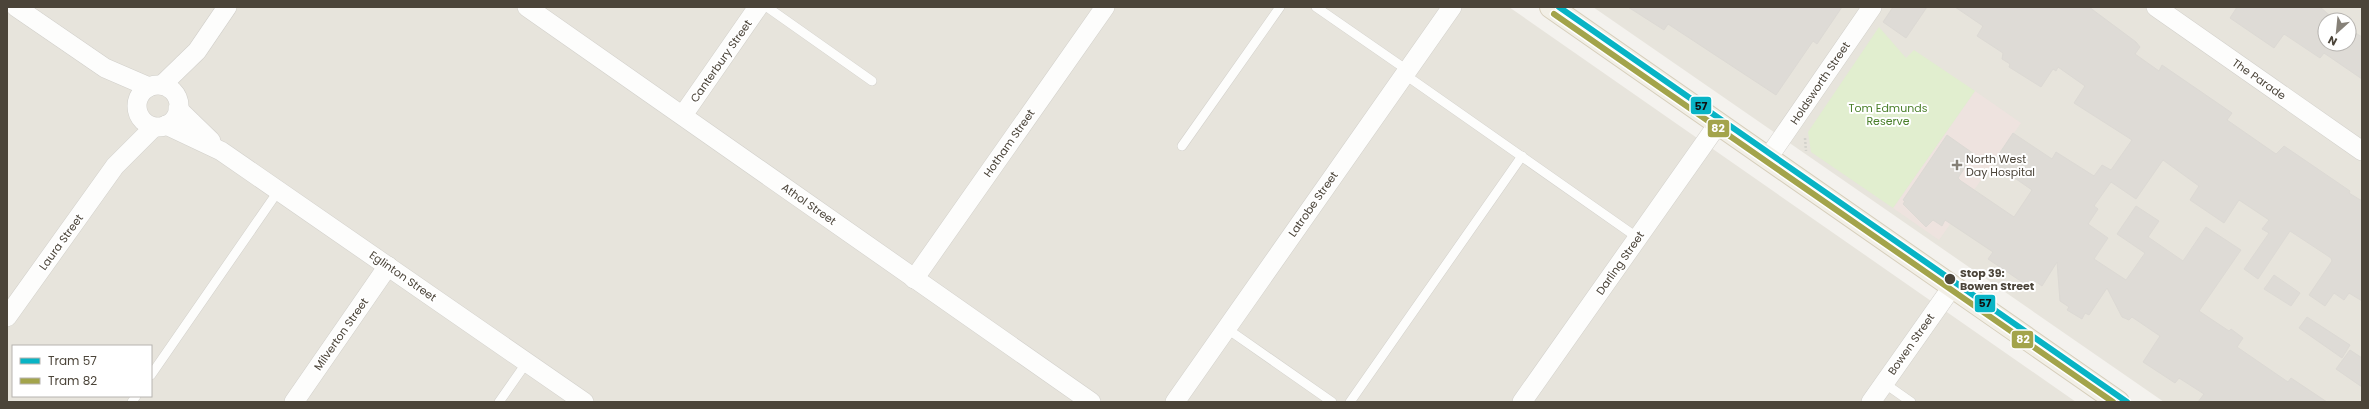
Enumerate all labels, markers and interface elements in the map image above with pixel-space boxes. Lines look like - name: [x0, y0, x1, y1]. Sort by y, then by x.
- north arrow: [2317, 12, 2357, 52]
- street label: Canterbury Street: [686, 16, 756, 106]
- text: N: [2325, 32, 2340, 50]
- street label: Holdsworth Street: [1786, 38, 1854, 128]
- street label: The Parade: [2229, 55, 2289, 104]
- line badge: 57: [1690, 96, 1712, 115]
- text: 57: [1694, 98, 1708, 114]
- park label: Tom Edmunds Reserve: [1849, 100, 1928, 129]
- street label: Hotham Street: [980, 106, 1038, 180]
- line badge: 82: [1707, 119, 1730, 138]
- text: 82: [1711, 120, 1725, 136]
- place label: North West Day Hospital: [1966, 151, 2035, 180]
- marker: North West Day Hospital: [1951, 159, 1963, 171]
- street label: Latrobe Street: [1284, 168, 1342, 240]
- street label: Athol Street: [778, 179, 840, 229]
- street label: Laura Street: [35, 211, 87, 273]
- street label: Darling Street: [1592, 228, 1648, 298]
- street label: Eglinton Street: [366, 247, 440, 305]
- place label: Stop 39: Bowen Street: [1960, 265, 2035, 294]
- marker: Stop 39: Bowen Street: [1943, 272, 1957, 286]
- line badge: 57: [1974, 294, 1996, 313]
- street label: Milverton Street: [310, 295, 372, 373]
- text: 57: [1978, 295, 1992, 311]
- street label: Bowen Street: [1884, 310, 1938, 378]
- line badge: 82: [2011, 330, 2034, 349]
- text: 82: [2016, 331, 2030, 347]
- legend: [12, 345, 152, 397]
- text: Tram 57: [48, 352, 97, 369]
- text: Tram 82: [48, 372, 97, 389]

